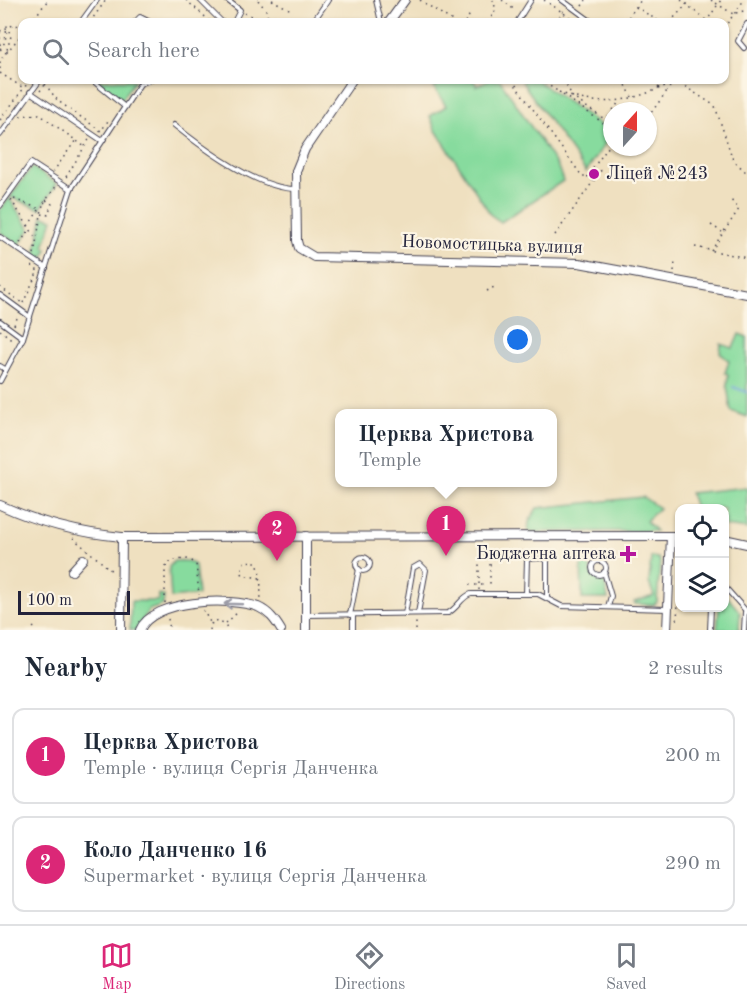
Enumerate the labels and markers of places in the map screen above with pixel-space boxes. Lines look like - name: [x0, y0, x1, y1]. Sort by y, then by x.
- place label: Ліцей №243: [606, 165, 708, 183]
- marker: Ліцей №243: [587, 167, 601, 181]
- pin: 1: [426, 506, 466, 556]
- pin: 2: [258, 512, 296, 561]
- place label: Бюджетна аптека: [476, 545, 616, 563]
- marker: Бюджетна аптека: [621, 547, 635, 561]

